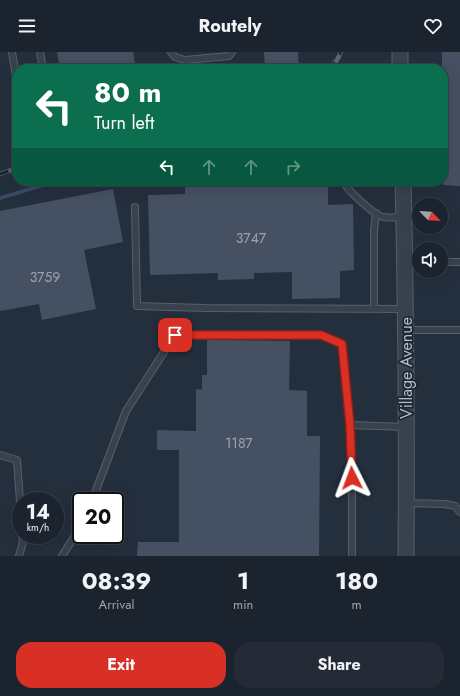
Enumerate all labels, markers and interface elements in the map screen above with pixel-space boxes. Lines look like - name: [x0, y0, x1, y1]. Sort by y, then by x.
- text: Routely: [199, 13, 261, 39]
- icon: menu: [16, 15, 38, 37]
- icon: heart: [422, 15, 444, 37]
- text: 80 m: [94, 72, 161, 113]
- icon: left: [28, 80, 80, 132]
- text: Turn left: [94, 110, 154, 136]
- icon: left: [156, 156, 178, 178]
- icon: ahead: [198, 156, 220, 178]
- icon: ahead: [240, 156, 262, 178]
- icon: right: [282, 156, 304, 178]
- north arrow: [412, 198, 448, 234]
- map controls: [412, 198, 448, 278]
- house number: 3747: [236, 228, 267, 248]
- button: sound: [412, 242, 448, 278]
- house number: 3759: [30, 267, 60, 287]
- street label: Village Avenue: [395, 317, 418, 419]
- pin: [158, 318, 192, 352]
- icon: arrive: [164, 324, 186, 346]
- house number: 1187: [225, 433, 253, 453]
- position arrow: [331, 457, 373, 499]
- speed limit sign: 20: [72, 492, 124, 544]
- text: 14: [26, 498, 50, 527]
- text: km/h: [27, 520, 49, 535]
- text: 08:39: [82, 563, 151, 598]
- text: 1: [237, 563, 249, 598]
- text: 180: [335, 563, 378, 598]
- text: Arrival: [99, 595, 134, 614]
- text: min: [233, 595, 253, 614]
- text: m: [352, 595, 362, 614]
- button: Exit: [16, 642, 226, 688]
- button: Share: [234, 642, 444, 688]

